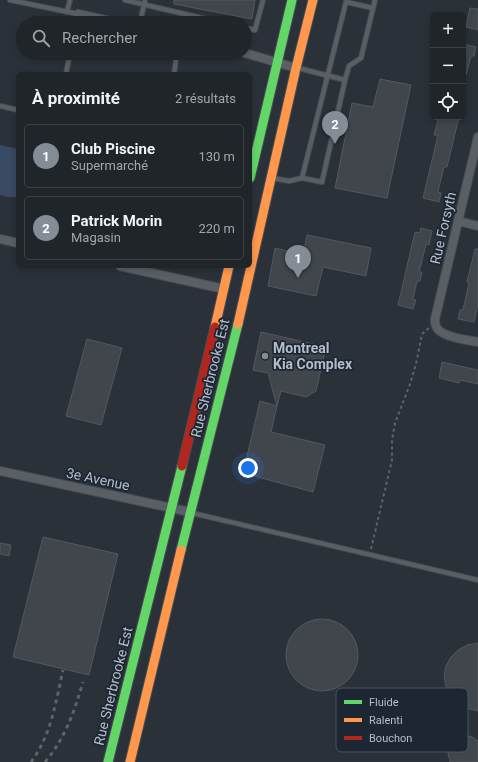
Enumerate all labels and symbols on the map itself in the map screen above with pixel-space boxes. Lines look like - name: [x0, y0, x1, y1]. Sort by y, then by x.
- pin: 2: [322, 111, 348, 144]
- street label: Rue Forsyth: [427, 190, 459, 266]
- pin: 1: [285, 245, 311, 278]
- street label: Rue Sherbrooke Est: [188, 317, 233, 439]
- place label: Montreal Kia Complex: [273, 340, 353, 372]
- marker: Montreal Kia Complex: [260, 351, 270, 361]
- your location: [238, 458, 258, 478]
- street label: 3e Avenue: [65, 464, 131, 494]
- street label: Rue Sherbrooke Est: [91, 625, 136, 747]
- legend: [336, 688, 468, 752]
- text: Fluide: [369, 696, 399, 709]
- text: Ralenti: [369, 714, 403, 727]
- text: Bouchon: [369, 732, 412, 745]

